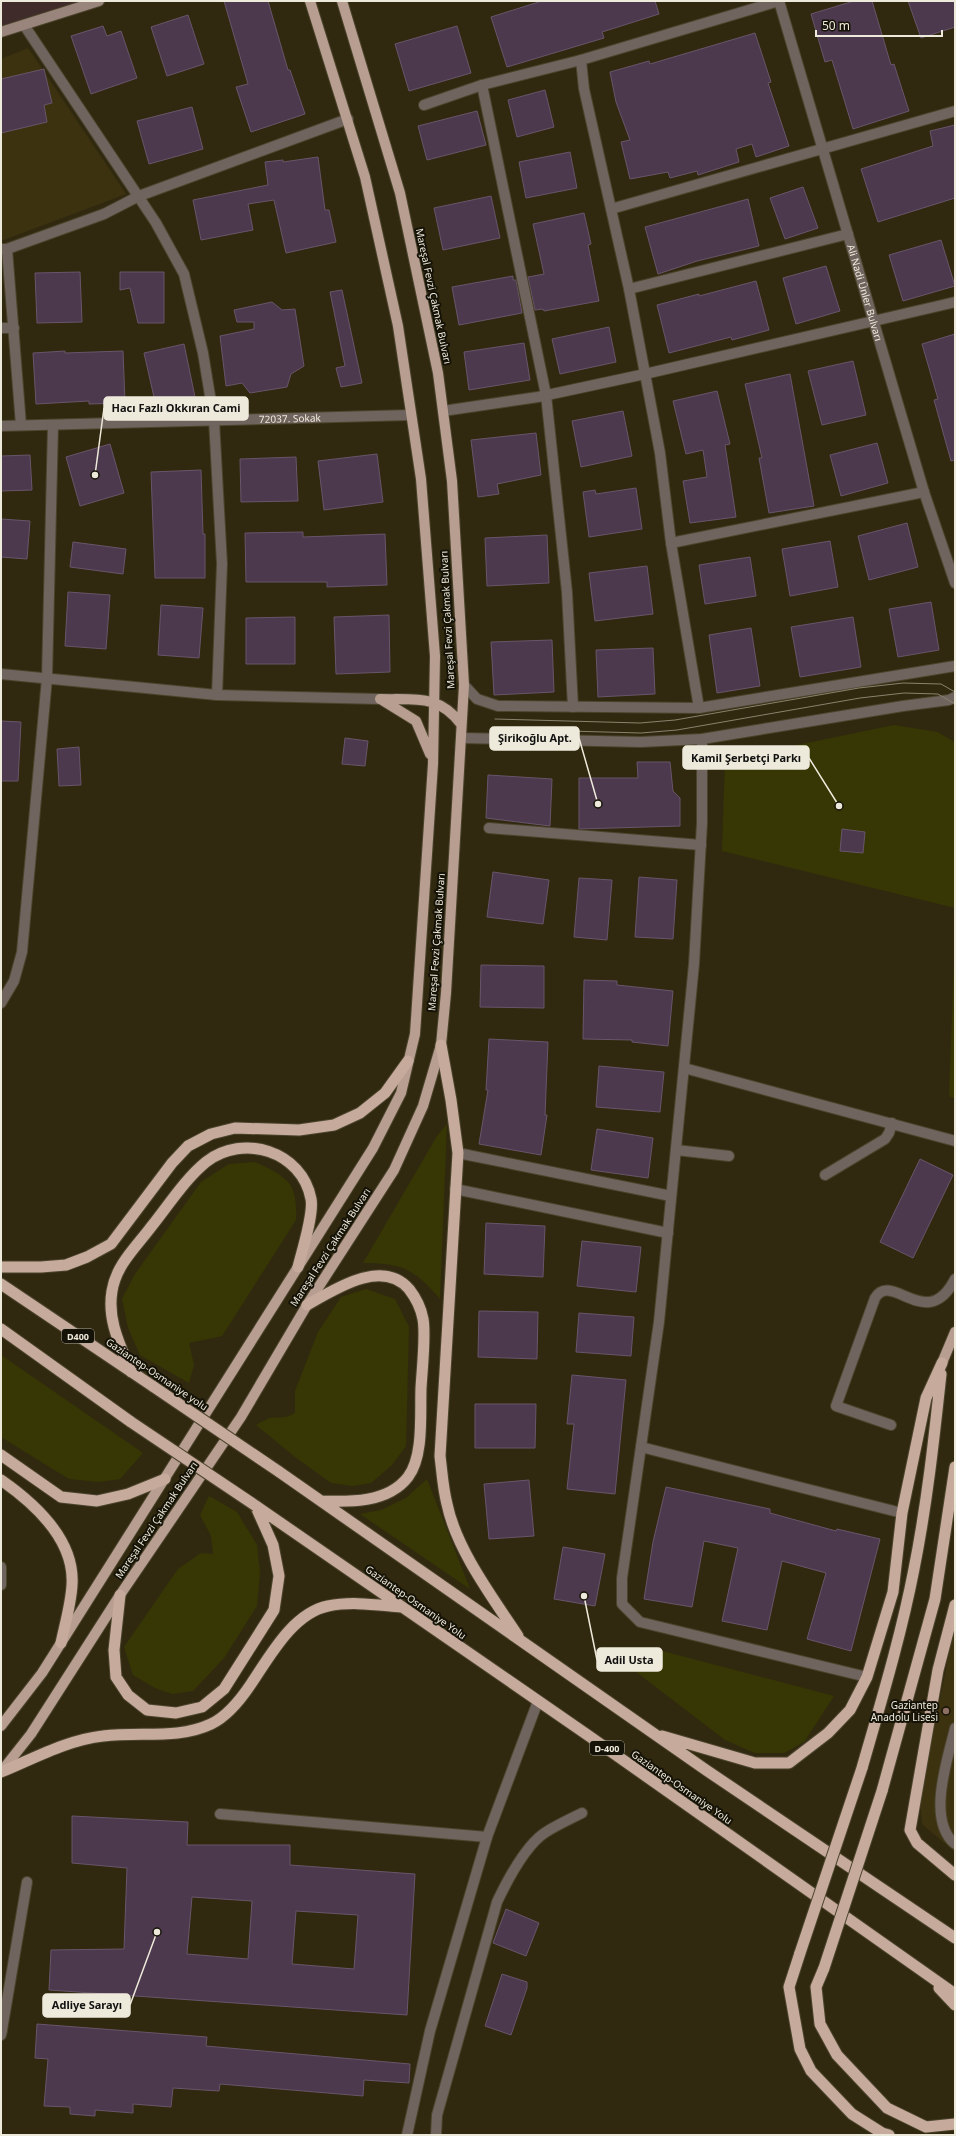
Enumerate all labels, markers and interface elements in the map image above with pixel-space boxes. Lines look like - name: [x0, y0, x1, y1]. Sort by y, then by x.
- scale bar: [816, 12, 942, 38]
- text: 50 m: [822, 17, 850, 34]
- street label: Mareşal Fevzi Çakmak Bulvarı: [413, 227, 455, 365]
- street label: Ali Nadi Ünler Bulvarı: [844, 243, 886, 342]
- callout: Hacı Fazlı Okkıran Cami: [104, 397, 248, 420]
- text: Hacı Fazlı Okkıran Cami: [112, 400, 240, 415]
- street label: 72037. Sokak: [259, 410, 322, 426]
- street label: Mareşal Fevzi Çakmak Bulvarı: [436, 551, 458, 689]
- callout: Şirikoğlu Apt.: [490, 727, 579, 750]
- text: Şirikoğlu Apt.: [498, 730, 572, 745]
- callout: Kamil Şerbetçi Parkı: [683, 746, 809, 769]
- text: Kamil Şerbetçi Parkı: [691, 750, 801, 765]
- street label: Mareşal Fevzi Çakmak Bulvarı: [424, 873, 448, 1011]
- street label: Mareşal Fevzi Çakmak Bulvarı: [286, 1185, 374, 1309]
- road number: D400: [62, 1329, 94, 1343]
- street label: Gaziantep-Osmaniye yolu: [103, 1335, 211, 1413]
- street label: Mareşal Fevzi Çakmak Bulvarı: [112, 1459, 200, 1581]
- street label: Gaziantep-Osmaniye Yolu: [363, 1562, 469, 1642]
- callout: Adil Usta: [597, 1648, 662, 1671]
- text: Adil Usta: [604, 1652, 654, 1667]
- place label: Gaziantep Anadolu Lisesi: [871, 1698, 938, 1724]
- marker: Gaziantep Anadolu Lisesi: [941, 1706, 951, 1716]
- road number: D-400: [590, 1741, 624, 1755]
- street label: Gaziantep-Osmaniye Yolu: [629, 1747, 735, 1827]
- callout: Adliye Sarayı: [43, 1994, 130, 2017]
- text: Adliye Sarayı: [52, 1997, 122, 2012]

